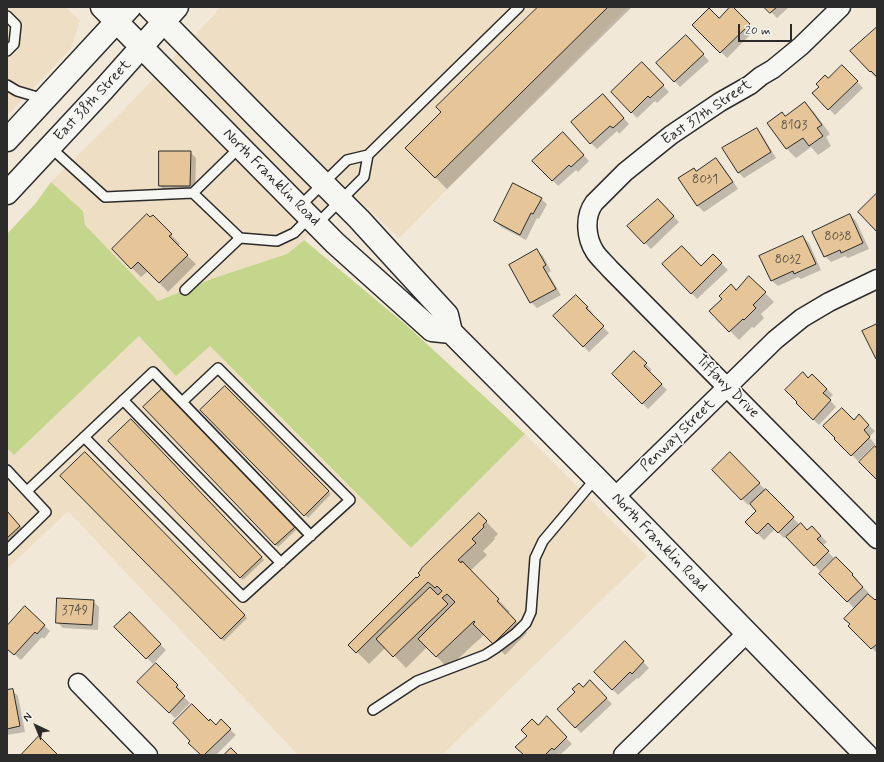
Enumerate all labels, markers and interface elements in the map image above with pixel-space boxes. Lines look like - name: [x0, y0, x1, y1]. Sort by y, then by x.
- scale bar: [740, 16, 794, 42]
- text: 20 m: [745, 23, 771, 39]
- street label: East 38th Street: [51, 56, 135, 146]
- street label: East 37th Street: [659, 76, 755, 150]
- house number: 8103: [781, 118, 807, 134]
- street label: North Franklin Road: [219, 126, 323, 230]
- house number: 8031: [692, 172, 718, 188]
- house number: 8038: [824, 229, 852, 245]
- house number: 8032: [775, 252, 801, 268]
- street label: Tiffany Drive: [692, 352, 762, 422]
- street label: Penway Street: [637, 396, 719, 476]
- street label: North Franklin Road: [607, 490, 711, 596]
- house number: 3749: [62, 603, 88, 619]
- north arrow: [16, 706, 56, 746]
- text: N: [20, 710, 35, 725]

